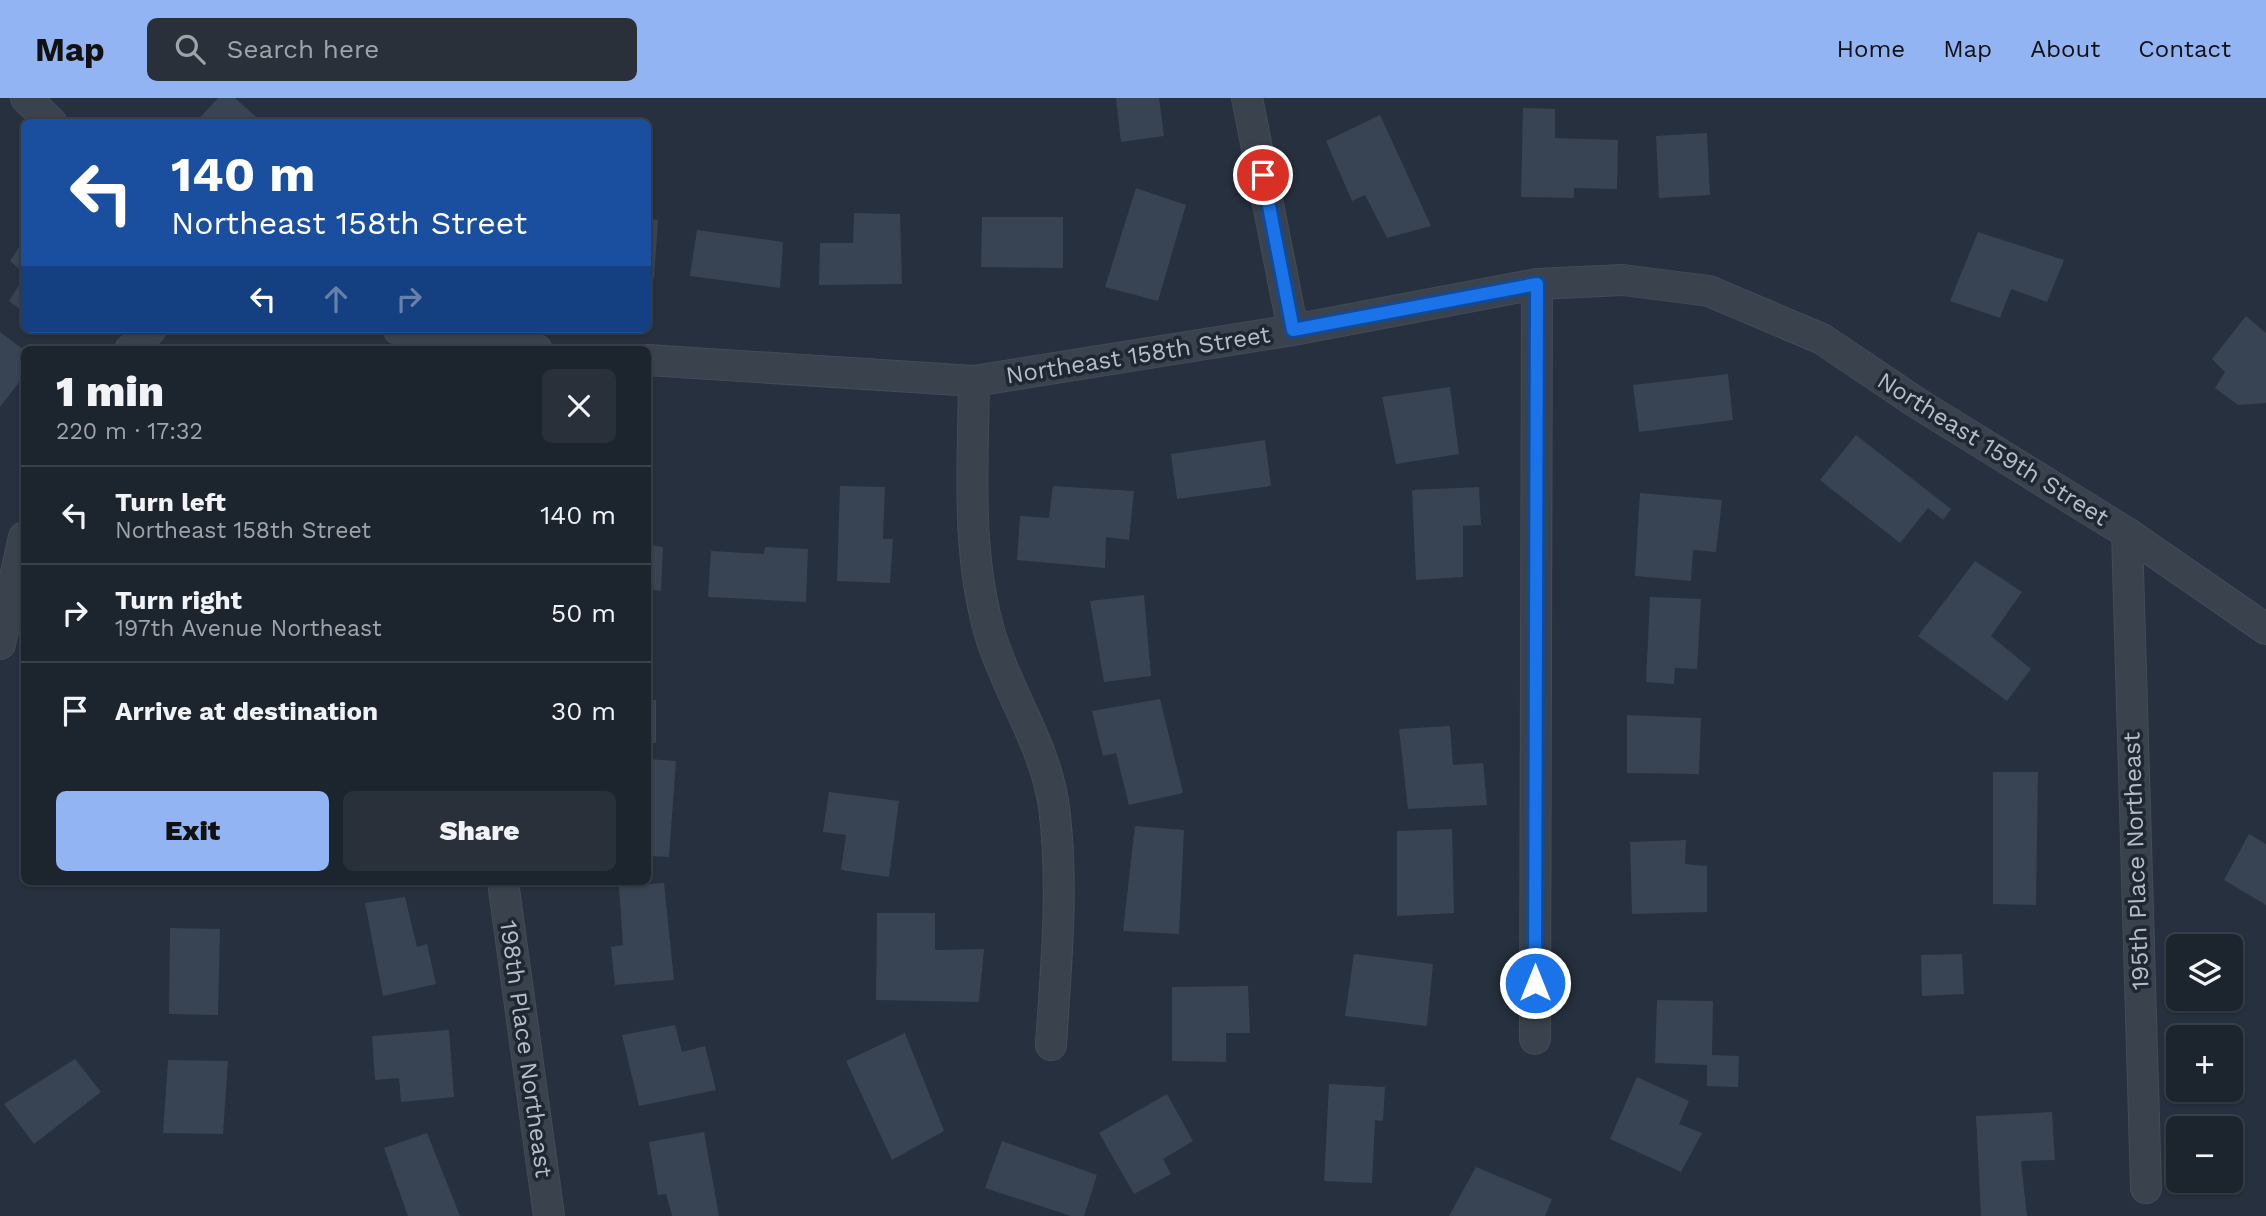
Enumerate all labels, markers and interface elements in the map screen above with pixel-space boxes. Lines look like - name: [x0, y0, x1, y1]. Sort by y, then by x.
- search box: [147, 18, 637, 81]
- text: Map: [35, 30, 105, 69]
- icon: search: [171, 30, 209, 68]
- text: Search here: [227, 34, 379, 64]
- text: Home: [1837, 35, 1905, 63]
- text: Map: [1943, 35, 1992, 63]
- text: About: [2030, 35, 2100, 63]
- text: Contact: [2138, 35, 2231, 63]
- text: 140 m: [171, 145, 315, 203]
- pin: [1233, 145, 1293, 205]
- icon: left: [56, 147, 147, 238]
- icon: arrive: [1244, 156, 1282, 194]
- text: Northeast 158th Street: [171, 204, 527, 242]
- icon: left: [244, 280, 282, 318]
- icon: ahead: [317, 280, 355, 318]
- icon: right: [390, 280, 428, 318]
- street label: Northeast 158th Street: [1004, 320, 1272, 390]
- street label: Northeast 159th Street: [1872, 366, 2114, 532]
- text: 1 min: [56, 367, 164, 416]
- button: close: [542, 369, 616, 443]
- text: 220 m · 17:32: [56, 418, 203, 445]
- text: Turn left: [115, 487, 226, 517]
- icon: left: [56, 496, 94, 534]
- text: 140 m: [540, 500, 616, 530]
- text: Northeast 158th Street: [115, 517, 371, 544]
- text: Turn right: [115, 585, 242, 615]
- icon: right: [56, 594, 94, 632]
- text: 50 m: [551, 598, 616, 628]
- text: 197th Avenue Northeast: [115, 615, 382, 642]
- icon: arrive: [56, 692, 94, 730]
- text: Arrive at destination: [115, 696, 378, 726]
- text: 30 m: [551, 696, 616, 726]
- street label: 195th Place Northeast: [2118, 731, 2154, 991]
- button: Exit: [56, 791, 329, 871]
- button: Share: [343, 791, 616, 871]
- street label: 198th Place Northeast: [494, 919, 558, 1179]
- map controls: [2166, 934, 2243, 1193]
- button: layers: [2166, 934, 2243, 1011]
- position arrow: [1498, 946, 1572, 1020]
- button: +: [2166, 1025, 2243, 1102]
- button: −: [2166, 1116, 2243, 1193]

